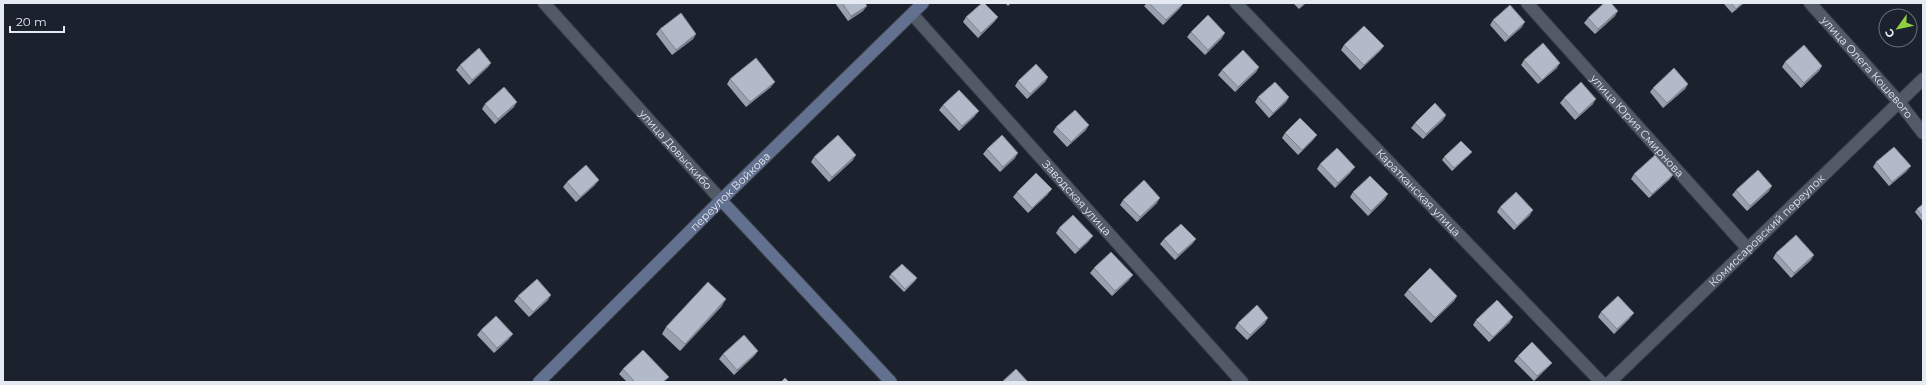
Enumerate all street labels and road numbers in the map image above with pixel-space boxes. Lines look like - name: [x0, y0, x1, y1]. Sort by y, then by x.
- street label: улица Олега Кошевого: [1818, 12, 1916, 121]
- street label: улица Юрия Смирнова: [1587, 71, 1687, 180]
- street label: улица Довыскибо: [635, 106, 715, 192]
- street label: Каратканская улица: [1373, 146, 1464, 239]
- street label: переулок Войкова: [687, 149, 773, 234]
- street label: Заводская улица: [1039, 157, 1114, 239]
- street label: Комиссаровский переулок: [1706, 171, 1828, 290]

